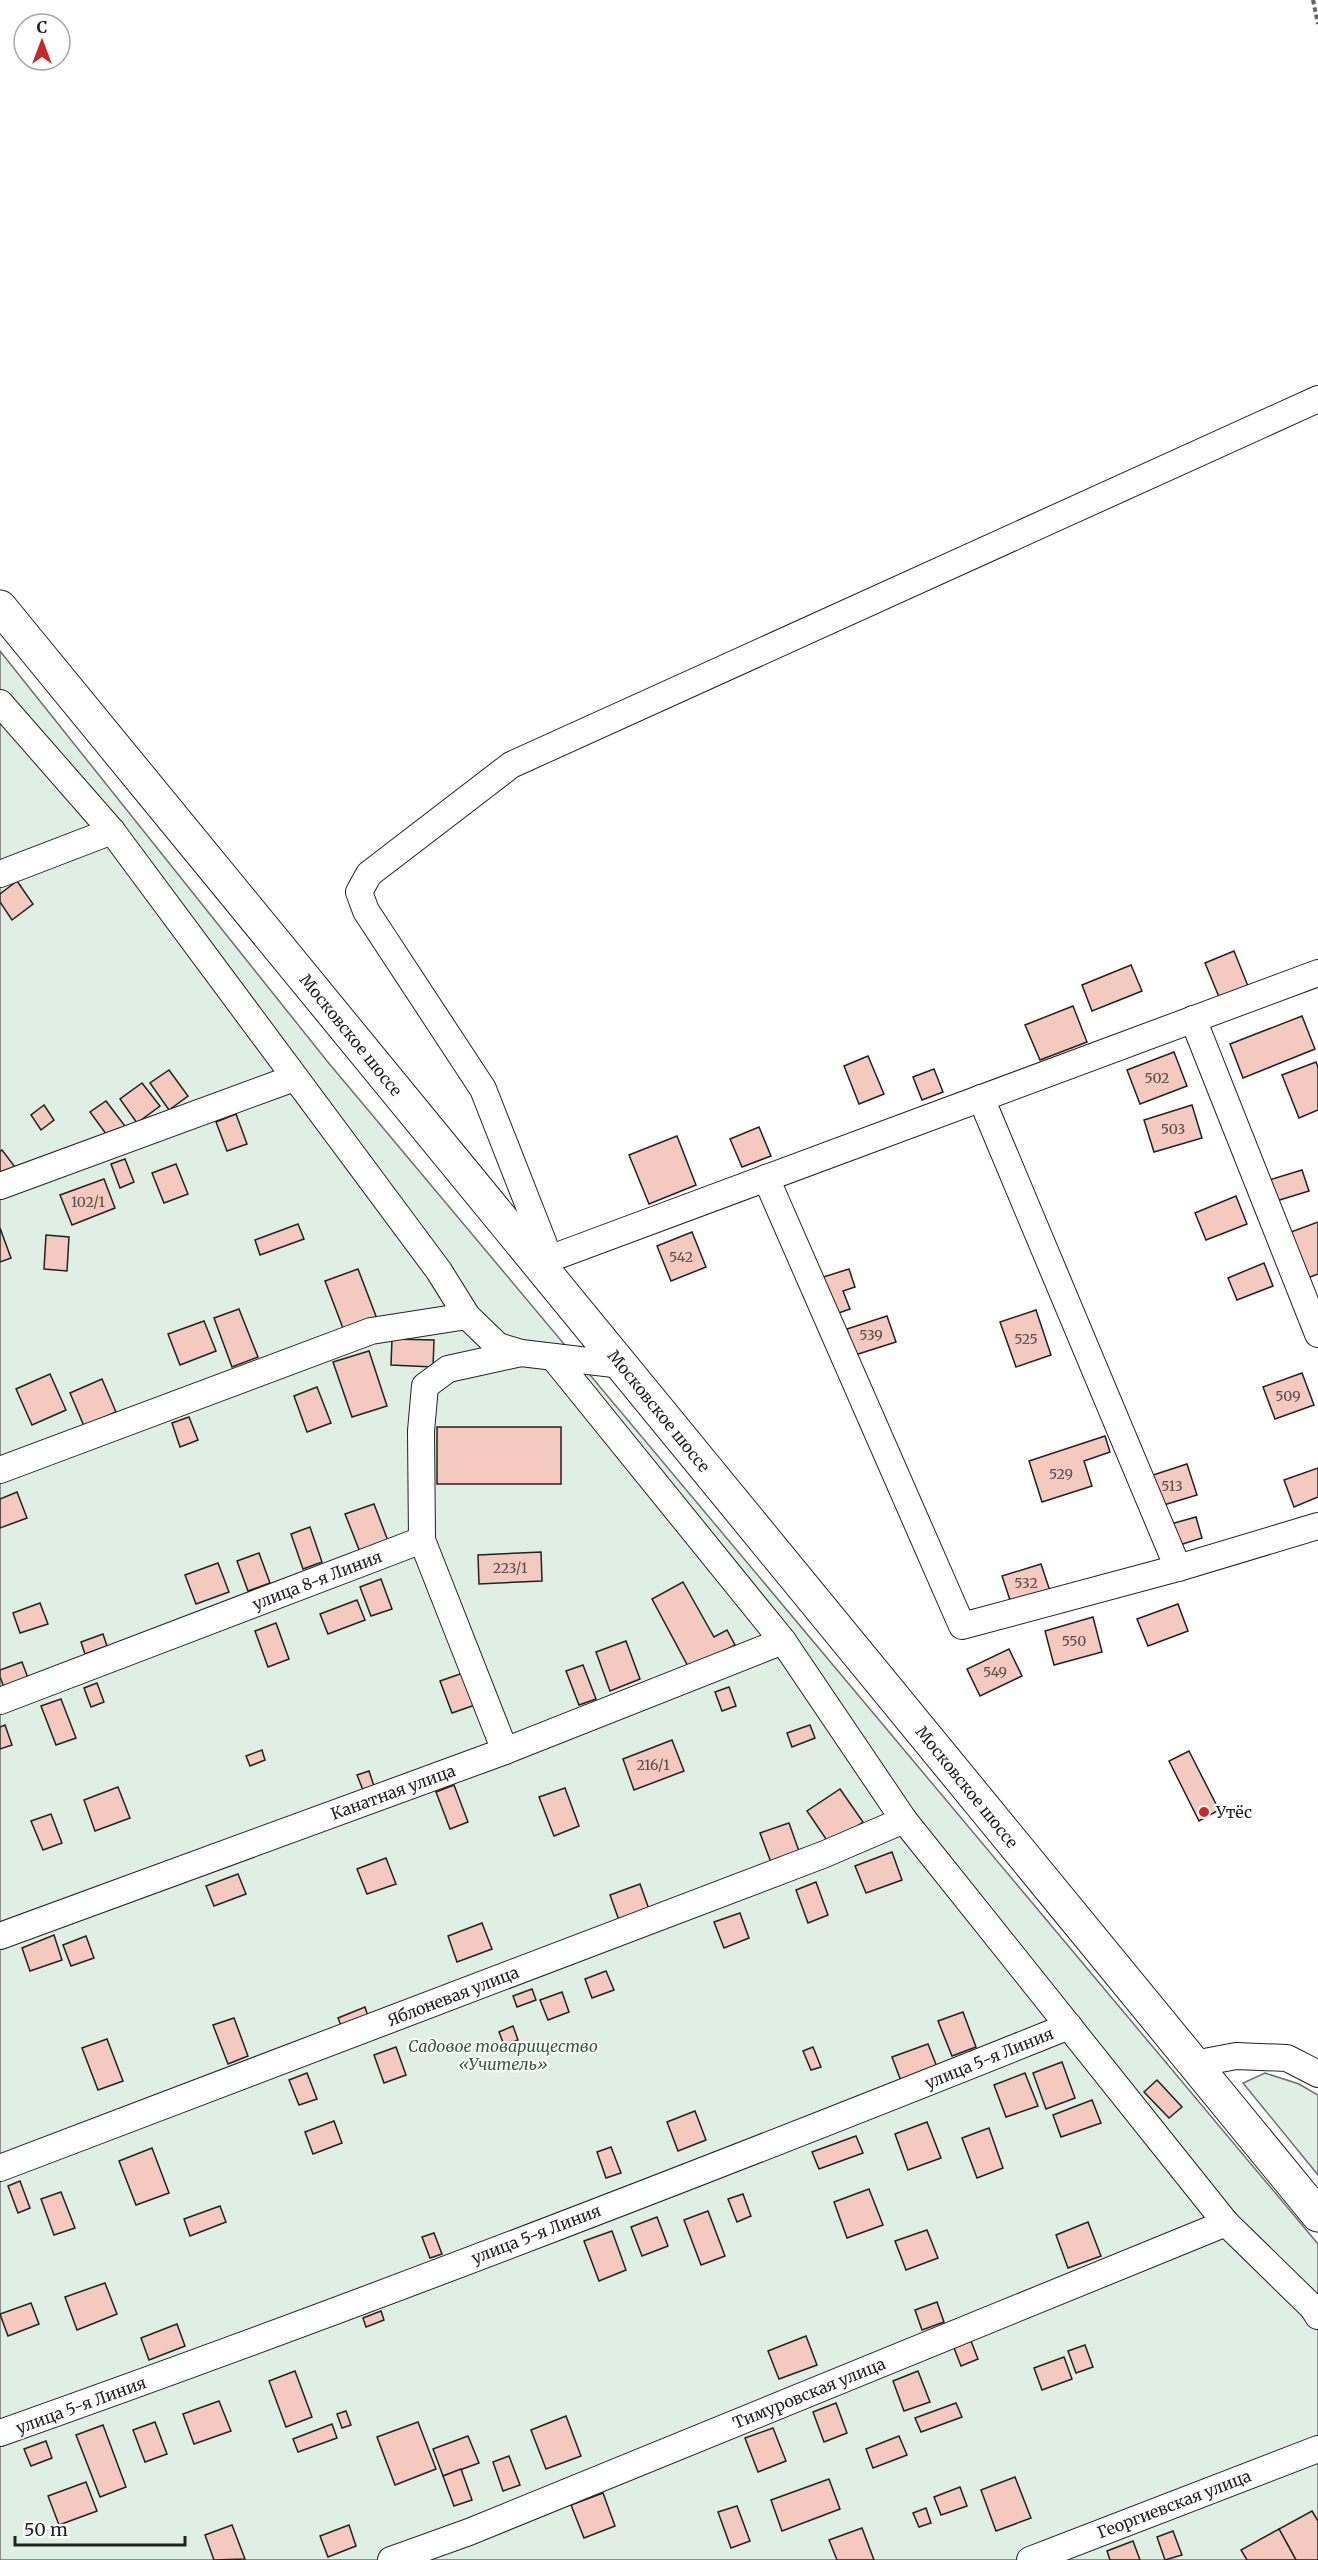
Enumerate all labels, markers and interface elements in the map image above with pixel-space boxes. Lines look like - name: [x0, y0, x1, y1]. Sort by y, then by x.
- north arrow: [12, 12, 72, 72]
- text: С: [37, 17, 47, 37]
- street label: Московское шоссе: [296, 970, 406, 1100]
- house number: 502: [1145, 1069, 1169, 1087]
- house number: 503: [1161, 1120, 1185, 1138]
- house number: 102/1: [71, 1193, 105, 1211]
- house number: 542: [669, 1248, 693, 1266]
- house number: 539: [859, 1326, 883, 1344]
- house number: 525: [1014, 1330, 1038, 1348]
- street label: Московское шоссе: [604, 1346, 714, 1476]
- house number: 509: [1275, 1387, 1301, 1405]
- house number: 529: [1049, 1465, 1073, 1483]
- house number: 513: [1161, 1477, 1183, 1495]
- street label: улица 8-я Линия: [249, 1546, 385, 1614]
- house number: 223/1: [493, 1559, 527, 1577]
- house number: 532: [1014, 1574, 1038, 1592]
- house number: 550: [1062, 1632, 1086, 1650]
- house number: 549: [983, 1663, 1007, 1681]
- street label: Московское шоссе: [912, 1722, 1022, 1852]
- house number: 216/1: [636, 1756, 670, 1774]
- street label: Канатная улица: [328, 1760, 458, 1824]
- place label: Утёс: [1215, 1802, 1252, 1822]
- marker: Утёс: [1197, 1805, 1211, 1819]
- street label: Яблоневая улица: [385, 1962, 522, 2030]
- street label: улица 5-я Линия: [922, 2023, 1056, 2093]
- park label: Садовое товарищество «Учитель»: [408, 2036, 598, 2074]
- street label: улица 5-я Линия: [468, 2200, 604, 2268]
- street label: Тимуровская улица: [730, 2353, 889, 2433]
- street label: улица 5-я Линия: [13, 2372, 149, 2438]
- street label: Георгиевская улица: [1094, 2465, 1254, 2543]
- scale bar: [15, 2509, 184, 2547]
- text: 50 m: [24, 2518, 68, 2541]

